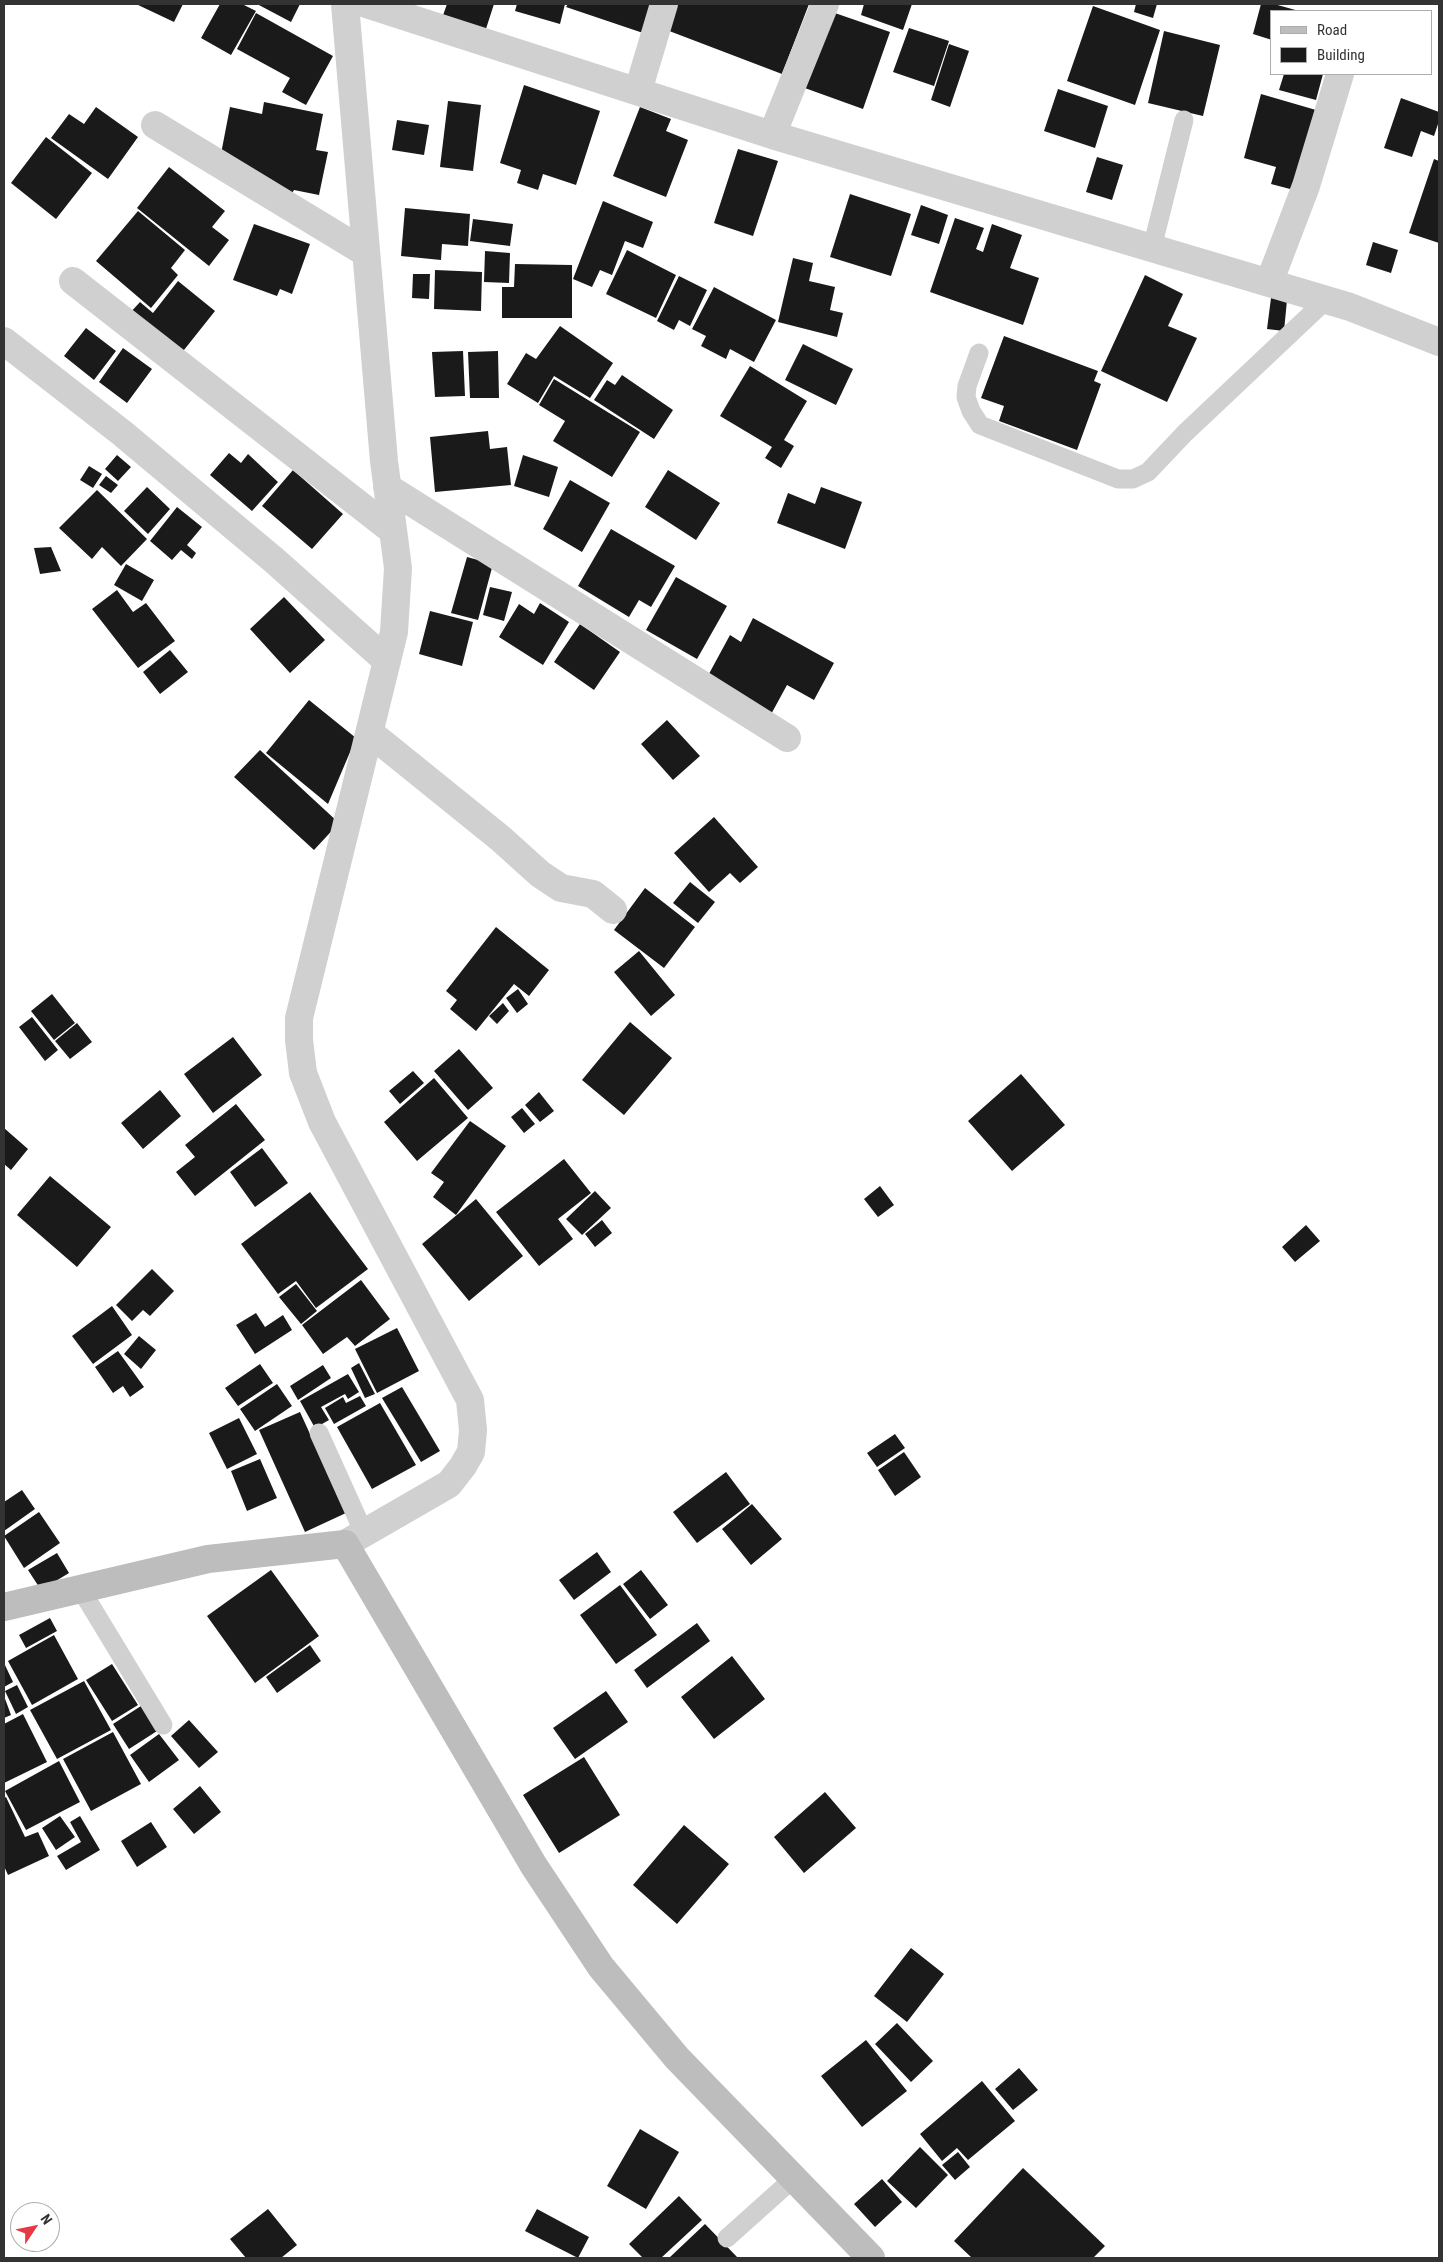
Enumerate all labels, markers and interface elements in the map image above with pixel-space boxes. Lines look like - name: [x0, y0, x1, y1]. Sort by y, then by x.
- legend: [1270, 10, 1433, 75]
- text: Road: [1317, 21, 1347, 39]
- text: Building: [1317, 46, 1365, 64]
- north arrow: [10, 2202, 60, 2252]
- text: N: [38, 2211, 56, 2227]

